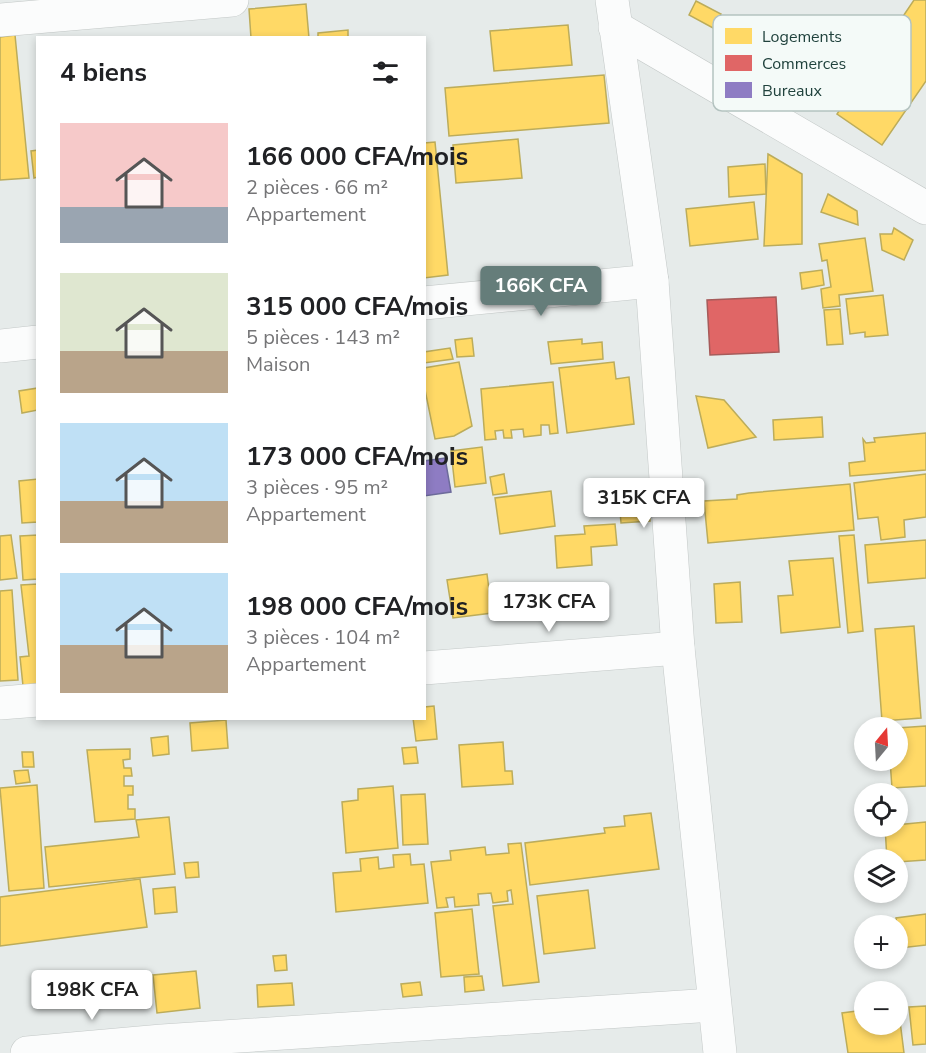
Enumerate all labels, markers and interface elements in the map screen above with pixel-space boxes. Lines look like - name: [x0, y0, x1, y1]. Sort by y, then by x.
- legend: [713, 15, 911, 111]
- text: Logements: [762, 26, 842, 48]
- text: Commerces: [762, 53, 846, 75]
- text: 4 biens: [60, 55, 147, 90]
- icon: filters: [369, 56, 402, 89]
- text: Bureaux: [762, 80, 822, 102]
- text: 166 000 CFA/mois: [246, 139, 468, 174]
- icon: home: [108, 147, 180, 219]
- text: 2 pièces · 66 m²: [246, 174, 388, 201]
- text: Appartement: [246, 201, 366, 228]
- pin: 166K CFA: [479, 266, 603, 317]
- text: 166K CFA: [494, 272, 588, 299]
- text: 315 000 CFA/mois: [246, 289, 468, 324]
- icon: home: [108, 297, 180, 369]
- text: 5 pièces · 143 m²: [246, 324, 400, 351]
- text: Maison: [246, 351, 310, 378]
- text: 173 000 CFA/mois: [246, 439, 468, 474]
- icon: home: [108, 447, 180, 519]
- text: 3 pièces · 95 m²: [246, 474, 388, 501]
- pin: 315K CFA: [582, 478, 706, 529]
- text: 315K CFA: [597, 484, 691, 511]
- text: Appartement: [246, 501, 366, 528]
- pin: 173K CFA: [487, 582, 611, 633]
- text: 173K CFA: [502, 588, 596, 615]
- text: 198 000 CFA/mois: [246, 589, 468, 624]
- icon: home: [108, 597, 180, 669]
- text: 3 pièces · 104 m²: [246, 624, 400, 651]
- text: Appartement: [246, 651, 366, 678]
- north arrow: [854, 717, 908, 771]
- map controls: [854, 717, 908, 1035]
- button: locate: [854, 783, 908, 837]
- button: layers: [854, 849, 908, 903]
- button: +: [854, 915, 908, 969]
- pin: 198K CFA: [30, 970, 154, 1021]
- text: 198K CFA: [45, 976, 139, 1003]
- button: −: [854, 981, 908, 1035]

